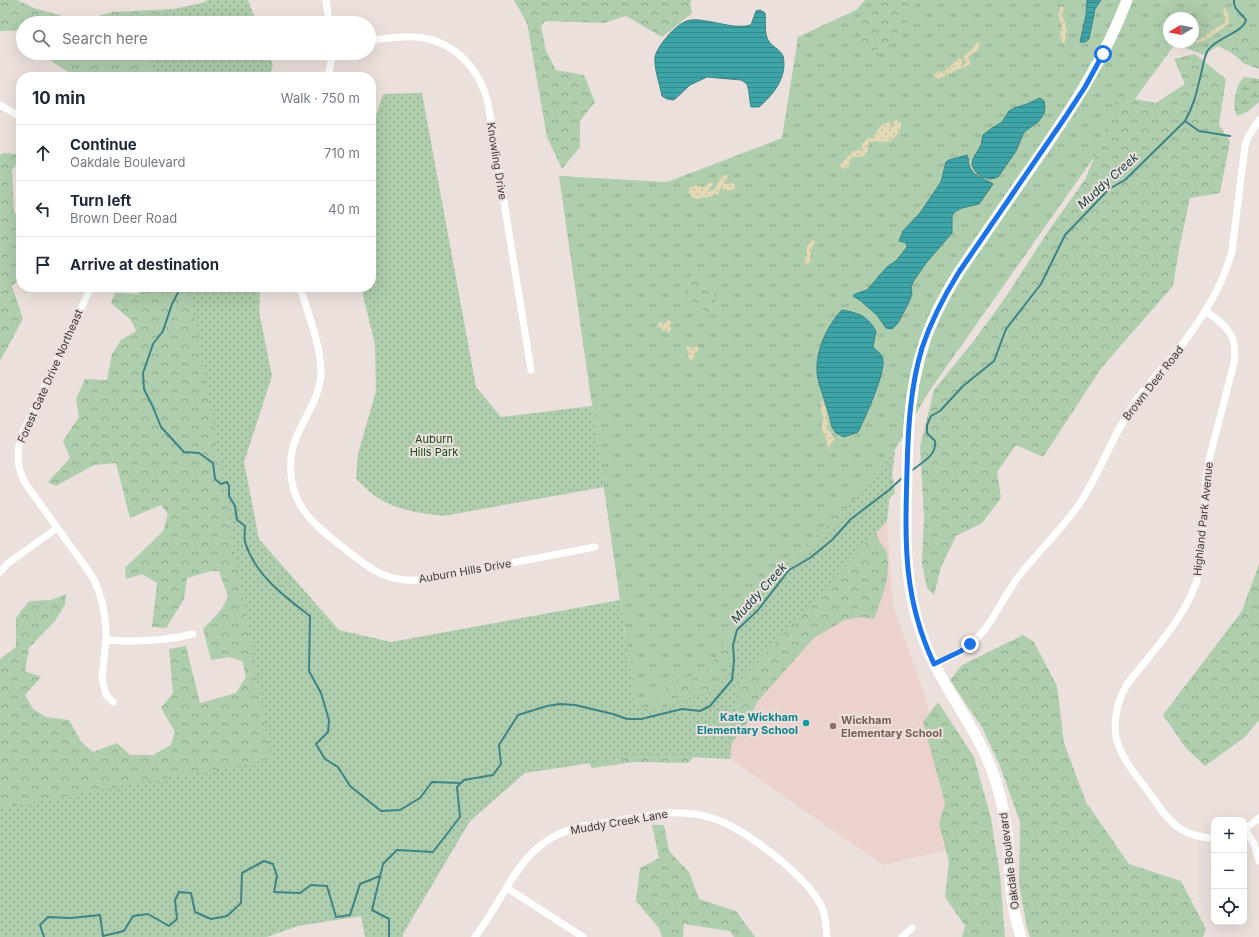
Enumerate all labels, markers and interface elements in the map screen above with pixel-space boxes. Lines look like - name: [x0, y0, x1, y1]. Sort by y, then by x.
- north arrow: [1163, 12, 1199, 48]
- search box: [16, 16, 376, 60]
- icon: search: [30, 27, 52, 49]
- text: Search here: [62, 29, 148, 48]
- route start: [1094, 45, 1112, 63]
- text: 10 min: [32, 88, 86, 108]
- text: Walk · 750 m: [281, 90, 360, 106]
- street label: Knowling Drive: [484, 121, 510, 201]
- text: Continue: [70, 135, 137, 154]
- icon: ahead: [32, 142, 54, 164]
- text: 710 m: [324, 145, 360, 161]
- water label: Muddy Creek: [1074, 149, 1141, 212]
- text: Oakdale Boulevard: [70, 154, 185, 170]
- text: Turn left: [70, 191, 131, 210]
- icon: left: [32, 198, 54, 220]
- text: 40 m: [328, 201, 360, 217]
- text: Brown Deer Road: [70, 210, 177, 226]
- icon: arrive: [32, 254, 54, 276]
- text: Arrive at destination: [70, 255, 219, 274]
- street label: Forest Gate Drive Northeast: [14, 307, 86, 445]
- street label: Brown Deer Road: [1120, 343, 1186, 423]
- park label: Auburn Hills Park: [410, 432, 458, 459]
- street label: Highland Park Avenue: [1190, 461, 1216, 577]
- street label: Auburn Hills Drive: [418, 556, 512, 586]
- water label: Muddy Creek: [728, 559, 790, 626]
- route end: [961, 635, 979, 653]
- place label: Kate Wickham Elementary School: [697, 710, 798, 737]
- place label: Wickham Elementary School: [841, 713, 942, 740]
- marker: Kate Wickham Elementary School: [801, 718, 811, 728]
- marker: Wickham Elementary School: [828, 721, 838, 731]
- street label: Muddy Creek Lane: [569, 807, 669, 837]
- street label: Oakdale Boulevard: [996, 812, 1022, 910]
- map controls: [1211, 817, 1247, 925]
- button: +: [1211, 817, 1247, 853]
- button: −: [1211, 853, 1247, 889]
- button: locate: [1211, 889, 1247, 925]

